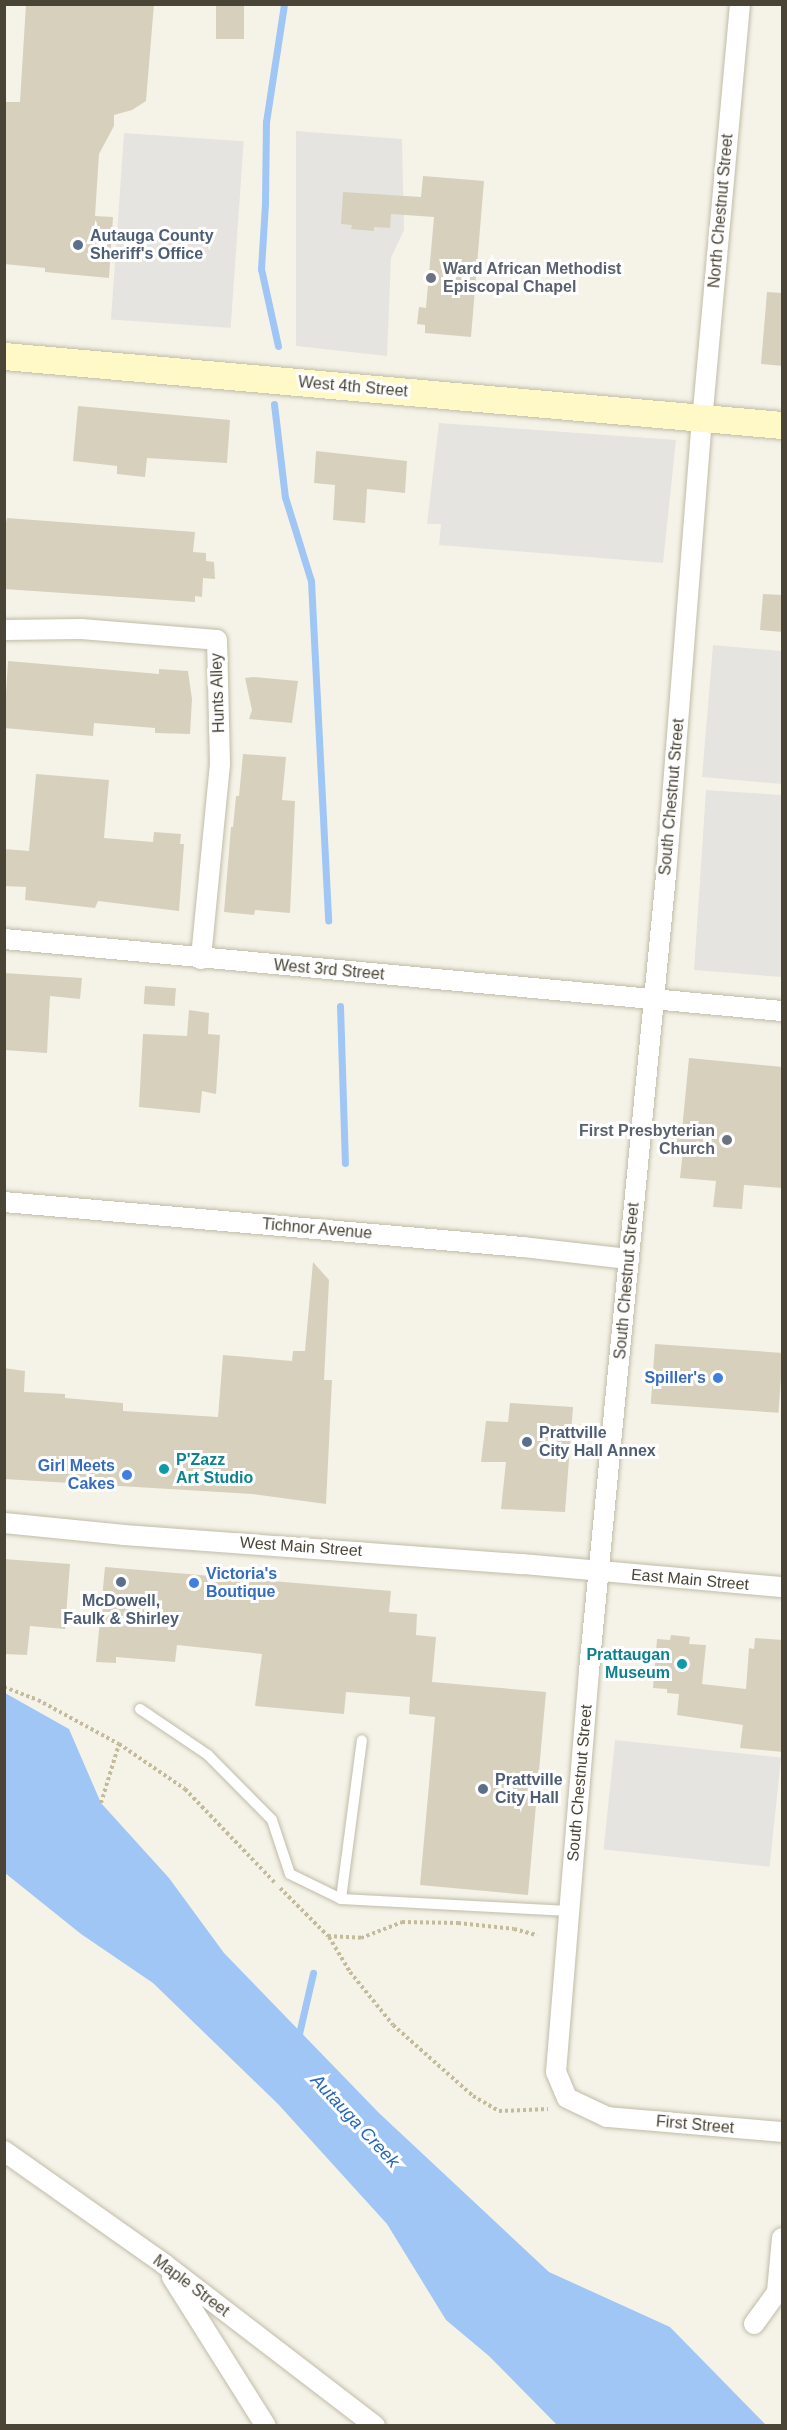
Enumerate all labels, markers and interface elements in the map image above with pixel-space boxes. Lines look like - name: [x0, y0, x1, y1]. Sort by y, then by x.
- street label: North Chestnut Street: [705, 133, 737, 289]
- place label: Autauga County Sheriff's Office: [90, 226, 214, 264]
- marker: Autauga County Sheriff's Office: [71, 238, 85, 252]
- place label: Ward African Methodist Episcopal Chapel: [443, 259, 622, 297]
- marker: Ward African Methodist Episcopal Chapel: [424, 271, 438, 285]
- street label: West 4th Street: [297, 373, 409, 401]
- street label: Hunts Alley: [207, 652, 229, 734]
- street label: South Chestnut Street: [656, 718, 688, 876]
- street label: West 3rd Street: [273, 956, 385, 984]
- place label: First Presbyterian Church: [579, 1121, 715, 1159]
- marker: First Presbyterian Church: [720, 1133, 734, 1147]
- street label: South Chestnut Street: [611, 1202, 643, 1360]
- street label: Tichnor Avenue: [261, 1215, 373, 1243]
- place label: Spiller's: [644, 1368, 706, 1388]
- marker: Spiller's: [711, 1371, 725, 1385]
- place label: Prattville City Hall Annex: [539, 1423, 656, 1461]
- marker: Prattville City Hall Annex: [520, 1435, 534, 1449]
- place label: P'Zazz Art Studio: [176, 1450, 253, 1488]
- place label: Girl Meets Cakes: [38, 1456, 115, 1494]
- marker: P'Zazz Art Studio: [157, 1462, 171, 1476]
- marker: Girl Meets Cakes: [120, 1468, 134, 1482]
- street label: West Main Street: [239, 1533, 363, 1561]
- place label: Victoria's Boutique: [206, 1564, 277, 1602]
- street label: East Main Street: [630, 1565, 750, 1595]
- marker: McDowell, Faulk & Shirley: [114, 1575, 128, 1589]
- marker: Victoria's Boutique: [187, 1576, 201, 1590]
- place label: McDowell, Faulk & Shirley: [63, 1591, 179, 1629]
- place label: Prattaugan Museum: [586, 1645, 670, 1683]
- marker: Prattaugan Museum: [675, 1657, 689, 1671]
- street label: South Chestnut Street: [564, 1704, 596, 1862]
- place label: Prattville City Hall: [495, 1770, 563, 1808]
- marker: Prattville City Hall: [476, 1782, 490, 1796]
- water label: Autauga Creek: [306, 2070, 404, 2172]
- street label: First Street: [655, 2112, 735, 2138]
- street label: Maple Street: [149, 2251, 233, 2321]

